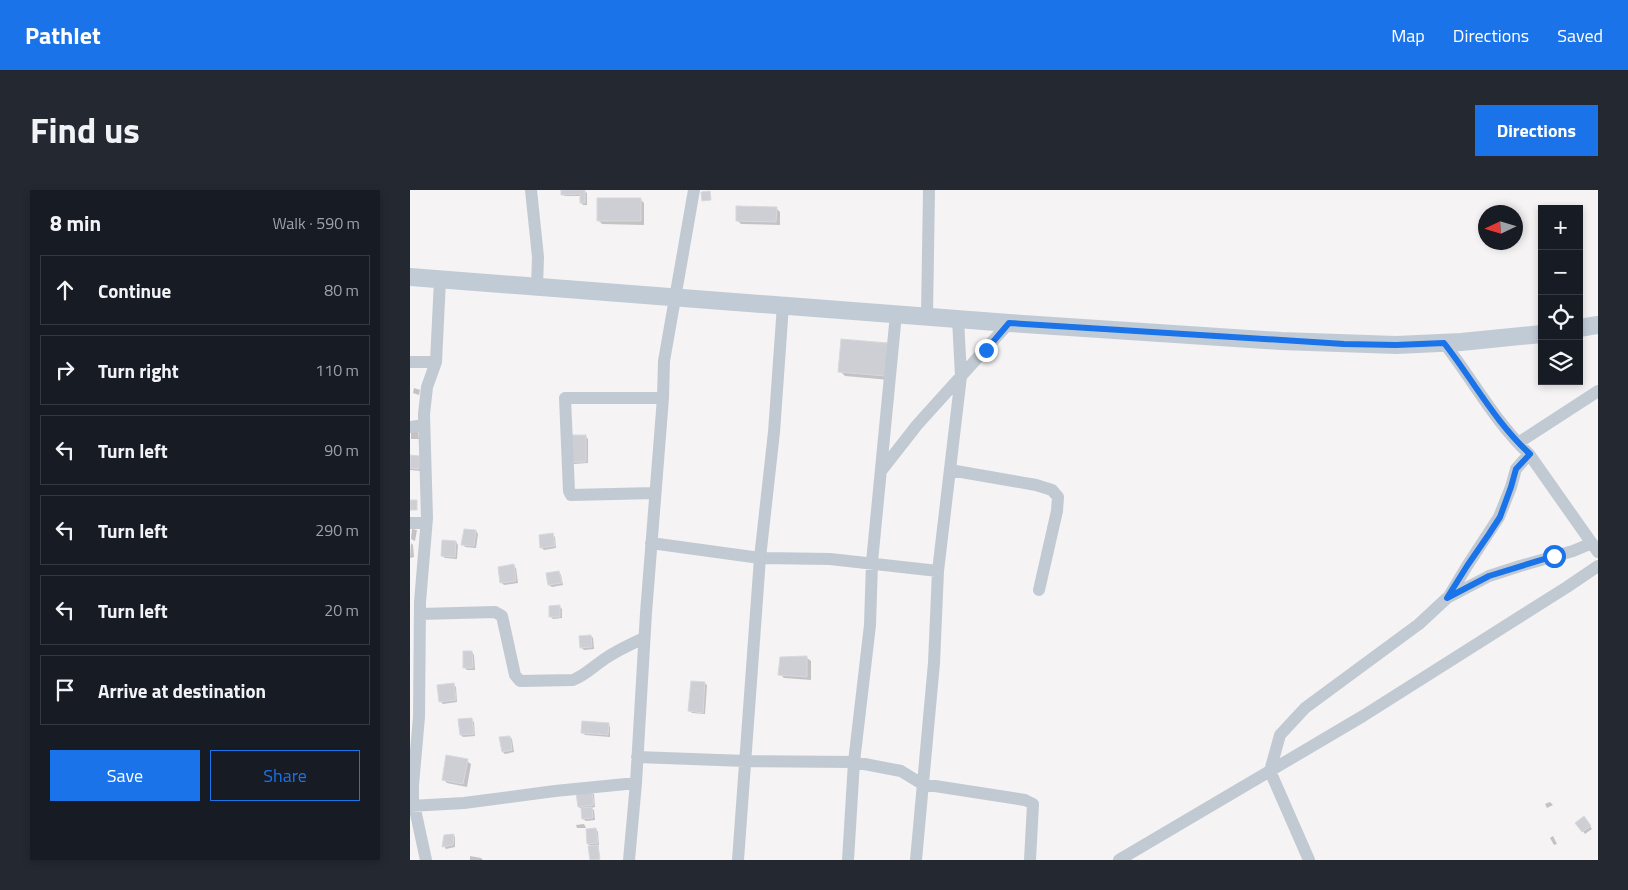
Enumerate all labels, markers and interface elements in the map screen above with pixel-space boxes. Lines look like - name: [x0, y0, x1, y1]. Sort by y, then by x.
- text: Pathlet: [25, 17, 101, 53]
- text: Map: [1391, 22, 1425, 49]
- text: Directions: [1453, 22, 1529, 49]
- text: Saved: [1557, 22, 1603, 49]
- text: Find us: [30, 103, 140, 157]
- button: Directions: [1475, 105, 1598, 156]
- north arrow: [1478, 205, 1523, 250]
- map controls: [1538, 205, 1583, 385]
- button: +: [1538, 205, 1583, 250]
- text: 8 min: [50, 207, 101, 239]
- text: Walk · 590 m: [272, 211, 360, 235]
- button: −: [1538, 250, 1583, 295]
- icon: ahead: [51, 276, 79, 304]
- text: Continue: [98, 276, 171, 305]
- text: 80 m: [324, 278, 359, 302]
- button: locate: [1538, 295, 1583, 340]
- route end: [975, 339, 998, 362]
- button: layers: [1538, 340, 1583, 385]
- icon: right: [51, 356, 79, 384]
- text: Turn right: [98, 356, 179, 385]
- text: 110 m: [315, 358, 359, 382]
- icon: left: [51, 436, 79, 464]
- text: Turn left: [98, 436, 168, 465]
- text: 90 m: [324, 438, 359, 462]
- icon: left: [51, 516, 79, 544]
- text: Turn left: [98, 516, 168, 545]
- text: 290 m: [315, 518, 359, 542]
- route start: [1543, 545, 1566, 568]
- icon: left: [51, 596, 79, 624]
- text: Turn left: [98, 596, 168, 625]
- text: 20 m: [324, 598, 359, 622]
- icon: arrive: [51, 676, 79, 704]
- text: Arrive at destination: [98, 676, 266, 705]
- button: Save: [50, 750, 200, 801]
- button: Share: [210, 750, 360, 801]

